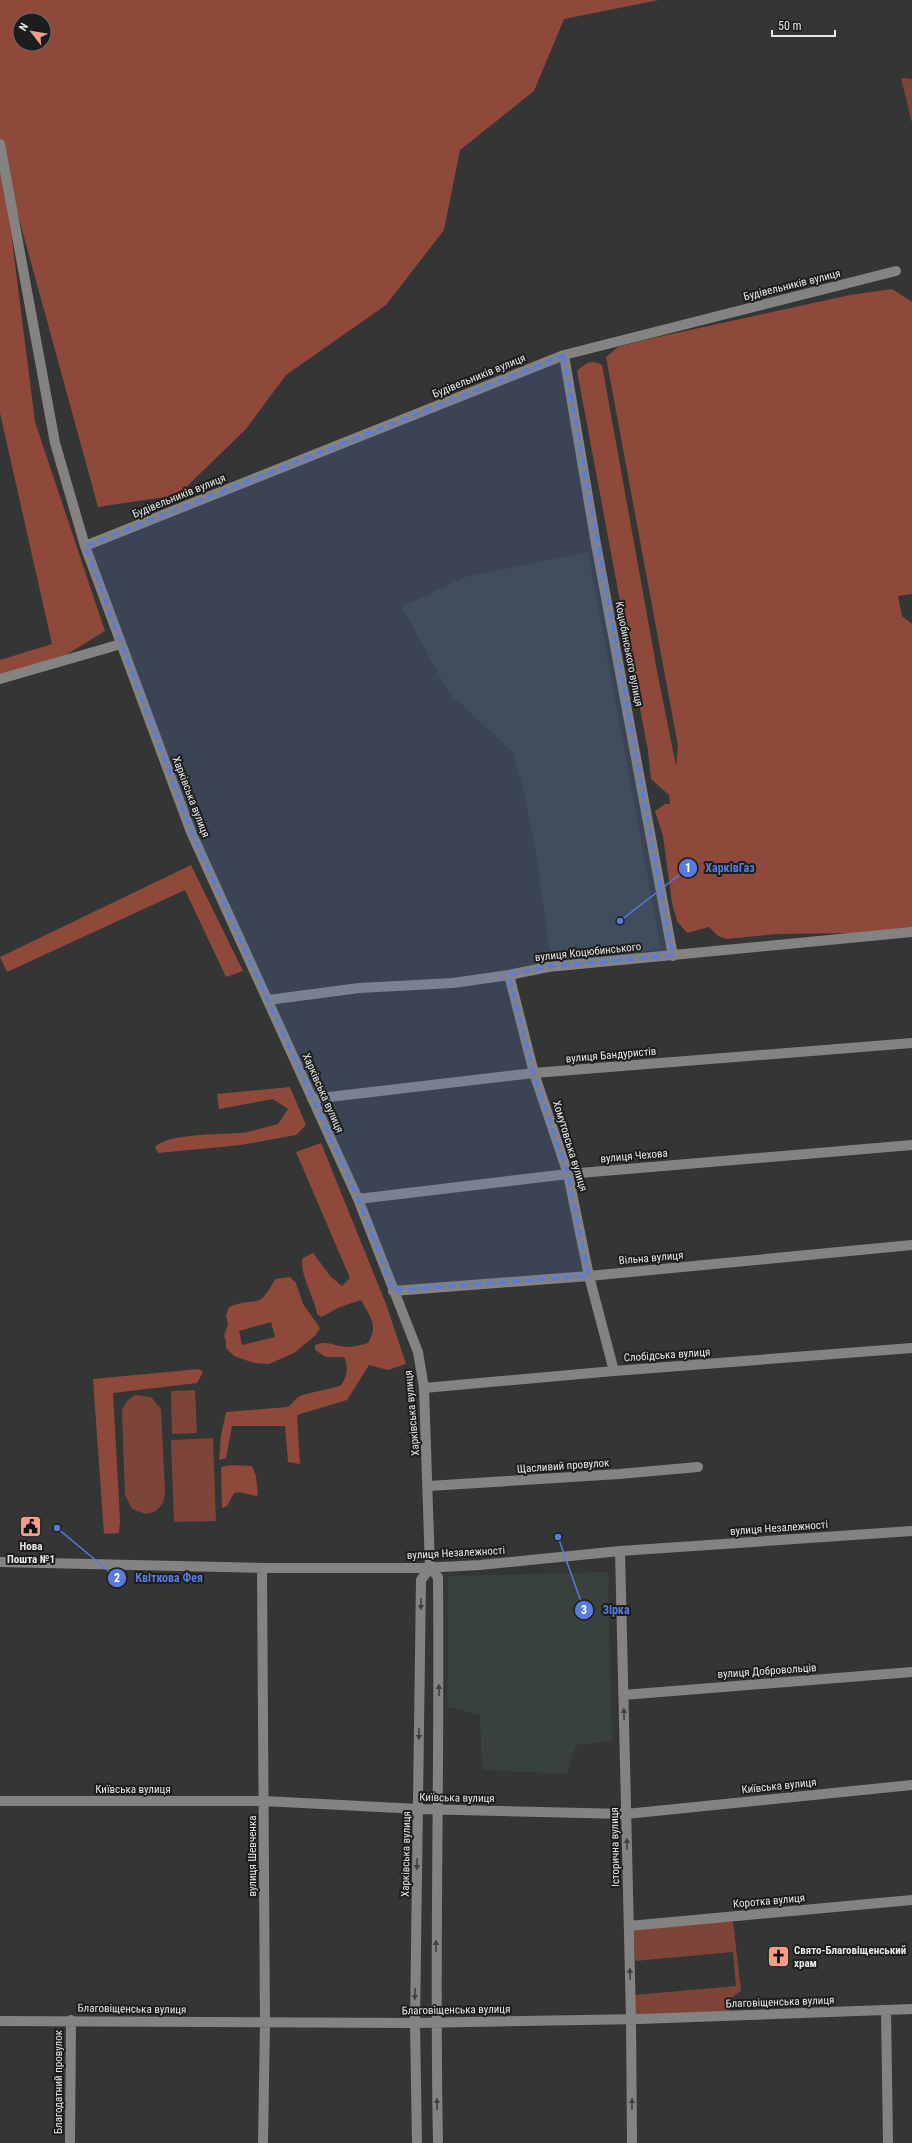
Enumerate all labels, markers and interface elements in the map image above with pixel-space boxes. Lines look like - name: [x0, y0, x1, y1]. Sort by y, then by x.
- north arrow: [12, 12, 52, 52]
- scale bar: [772, 12, 835, 38]
- text: 50 m: [778, 19, 802, 33]
- text: N: [17, 21, 31, 33]
- street label: Будівельників вулиця: [742, 267, 842, 303]
- street label: Будівельників вулиця: [430, 351, 528, 401]
- street label: Будівельників вулиця: [130, 471, 228, 521]
- street label: Коцюбинського вулиця: [612, 600, 646, 708]
- street label: Харківська вулиця: [170, 755, 212, 839]
- callout: ХарківГаз: [678, 856, 763, 880]
- text: 1: [685, 861, 691, 875]
- text: ХарківГаз: [705, 861, 755, 875]
- street label: вулиця Коцюбинського: [534, 940, 642, 964]
- street label: вулиця Бандуристів: [565, 1045, 657, 1065]
- street label: Харківська вулиця: [300, 1051, 346, 1135]
- street label: Хомутовська вулиця: [550, 1099, 590, 1193]
- street label: вулиця Чехова: [600, 1147, 668, 1165]
- street label: Вільна вулиця: [618, 1249, 684, 1267]
- street label: Слобідська вулиця: [623, 1345, 711, 1365]
- street label: Харківська вулиця: [402, 1370, 422, 1456]
- street label: Щасливий провулок: [516, 1456, 610, 1476]
- public building icon: Нова Пошта №1: [18, 1513, 44, 1539]
- street label: вулиця Незалежності: [729, 1518, 829, 1538]
- place label: Нова Пошта №1: [7, 1540, 55, 1566]
- street label: вулиця Незалежності: [407, 1544, 505, 1562]
- callout: Квіткова Фея: [107, 1566, 210, 1590]
- text: 2: [114, 1571, 120, 1585]
- text: Квіткова Фея: [135, 1571, 203, 1585]
- one-way arrow: [418, 1598, 424, 1611]
- callout: Зірка: [574, 1598, 637, 1622]
- text: 3: [581, 1603, 587, 1617]
- text: Зірка: [602, 1603, 630, 1617]
- street label: вулиця Добровольців: [717, 1661, 817, 1681]
- one-way arrow: [436, 1684, 443, 1696]
- one-way arrow: [620, 1708, 627, 1720]
- one-way arrow: [416, 1728, 422, 1741]
- street label: Київська вулиця: [741, 1776, 817, 1796]
- street label: Київська вулиця: [95, 1783, 171, 1796]
- street label: Київська вулиця: [419, 1791, 495, 1805]
- street label: Історична вулиця: [608, 1807, 622, 1887]
- street label: Харківська вулиця: [399, 1811, 413, 1897]
- street label: вулиця Шевченка: [246, 1816, 259, 1896]
- one-way arrow: [624, 1837, 630, 1850]
- one-way arrow: [414, 1858, 420, 1871]
- street label: Коротка вулиця: [732, 1891, 806, 1911]
- one-way arrow: [433, 1939, 439, 1952]
- church icon: Свято-Благовіщенський храм: [766, 1943, 792, 1969]
- place label: Свято-Благовіщенський храм: [794, 1944, 906, 1970]
- one-way arrow: [627, 1968, 634, 1980]
- one-way arrow: [412, 1988, 418, 2001]
- street label: Благовіщенська вулиця: [725, 1994, 835, 2010]
- street label: Благовіщенська вулиця: [77, 2002, 187, 2016]
- street label: Благовіщенська вулиця: [401, 2003, 511, 2017]
- street label: Благодатний провулок: [52, 2029, 65, 2134]
- one-way arrow: [434, 2097, 440, 2110]
- one-way arrow: [629, 2097, 635, 2110]

